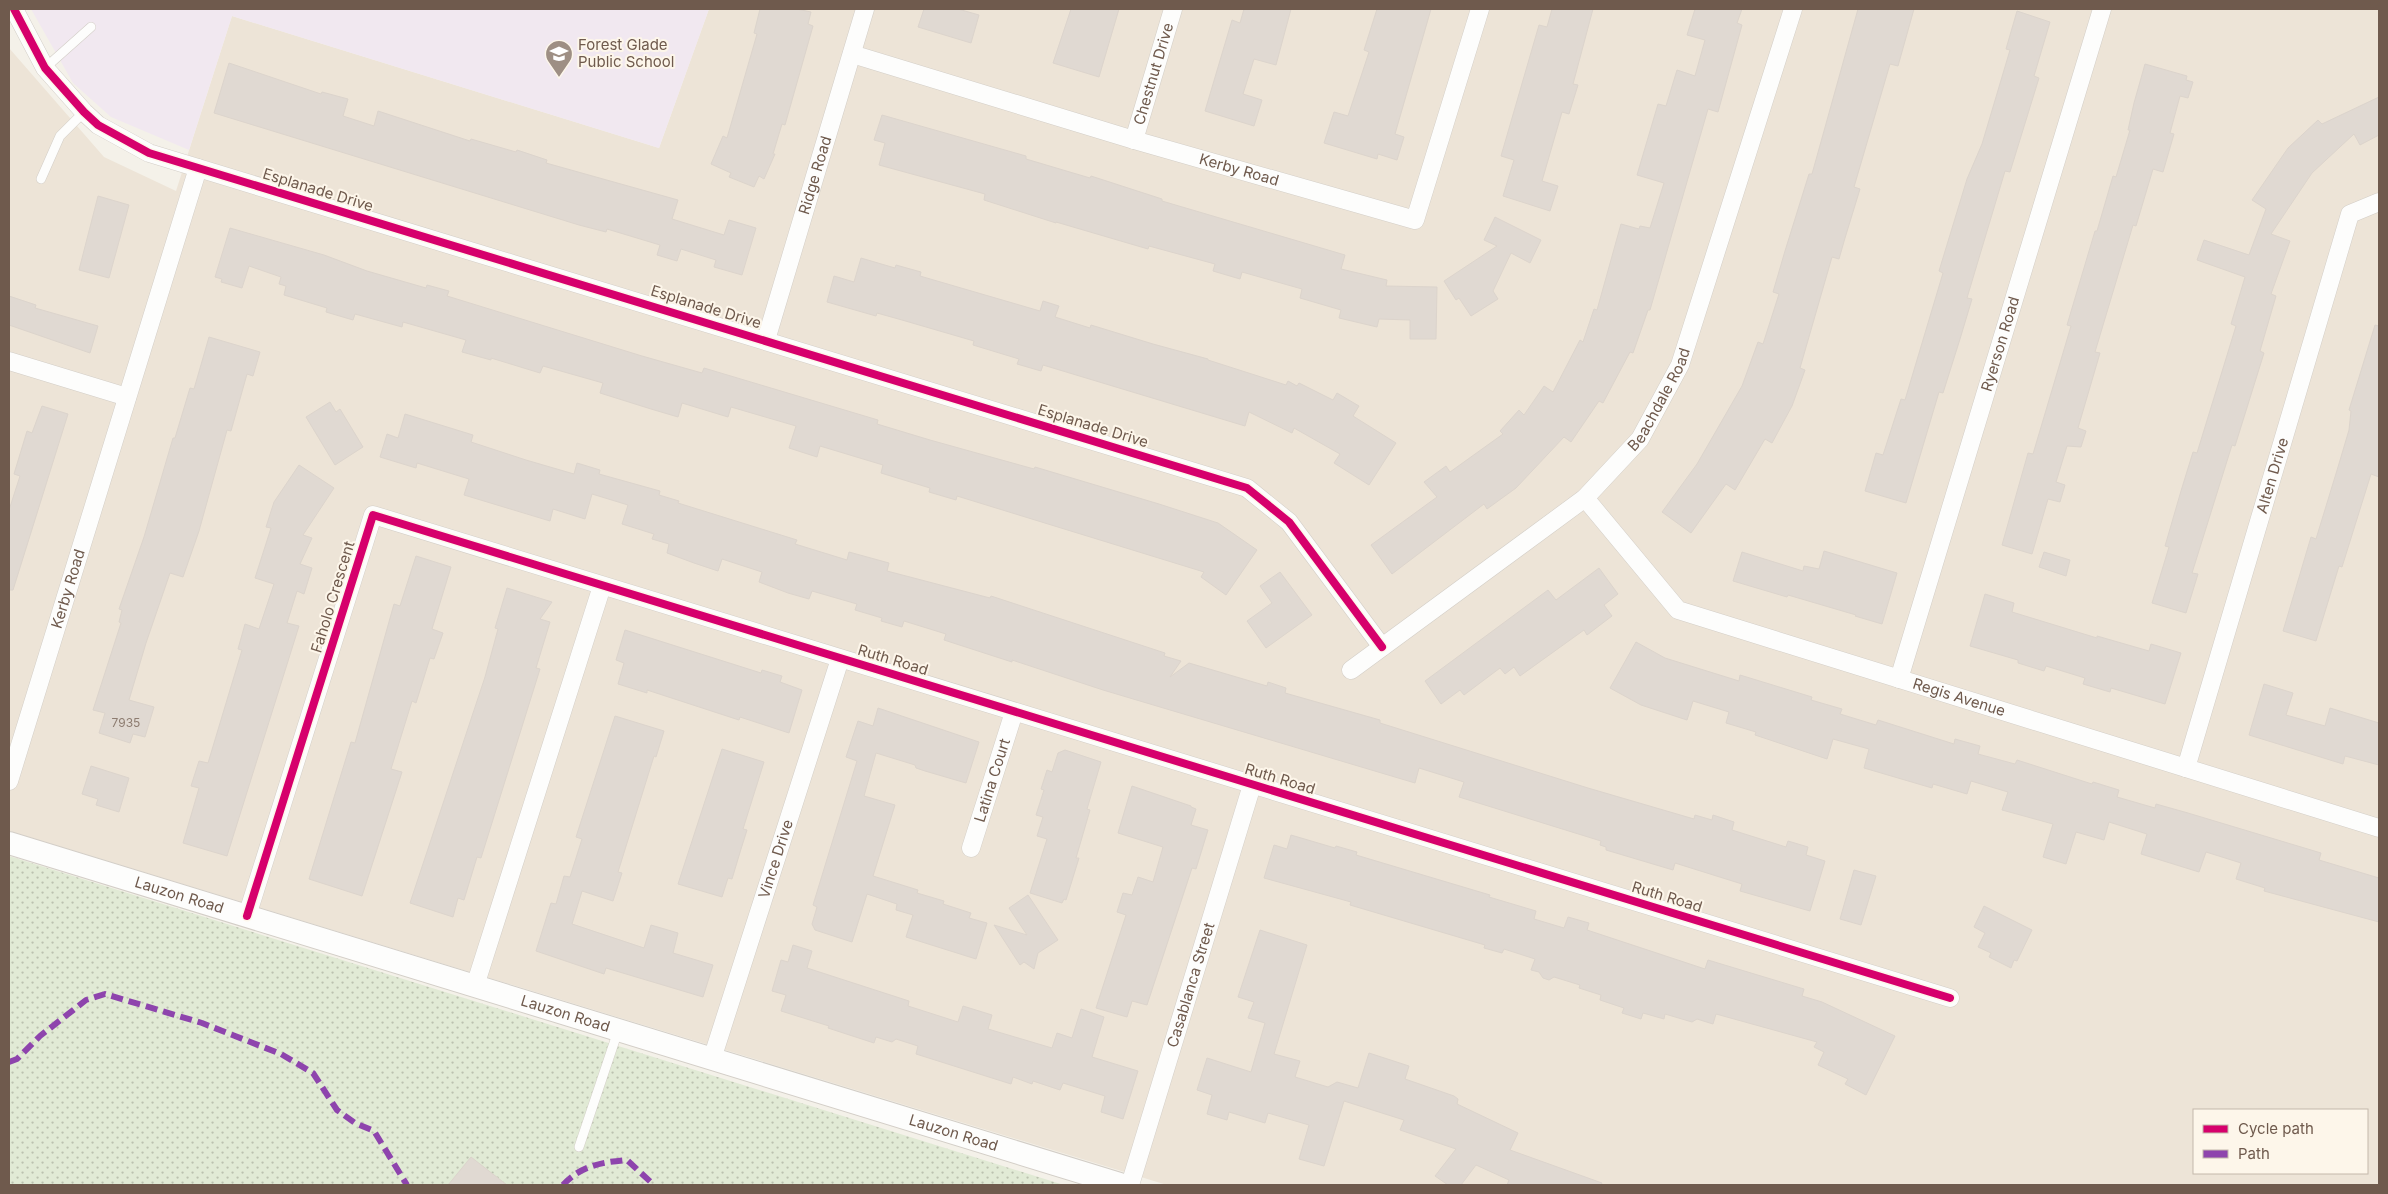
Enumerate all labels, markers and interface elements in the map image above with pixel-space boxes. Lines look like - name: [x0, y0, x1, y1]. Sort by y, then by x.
- street label: Chestnut Drive: [1129, 20, 1177, 127]
- place label: Forest Glade Public School: [578, 35, 674, 71]
- school or university icon: Forest Glade Public School: [544, 39, 574, 78]
- street label: Ridge Road: [794, 134, 835, 217]
- street label: Kerby Road: [1197, 149, 1281, 190]
- street label: Esplanade Drive: [260, 164, 376, 215]
- street label: Esplanade Drive: [648, 281, 764, 332]
- street label: Ryerson Road: [1977, 294, 2023, 394]
- street label: Beachdale Road: [1623, 345, 1694, 455]
- street label: Esplanade Drive: [1035, 400, 1151, 451]
- street label: Alten Drive: [2252, 435, 2292, 516]
- street label: Faholo Crescent: [307, 539, 359, 655]
- street label: Kerby Road: [47, 547, 89, 631]
- street label: Ruth Road: [856, 640, 931, 679]
- street label: Regis Avenue: [1911, 674, 2008, 720]
- house number: 7935: [112, 715, 140, 730]
- street label: Latina Court: [970, 736, 1014, 824]
- street label: Ruth Road: [1243, 759, 1318, 798]
- street label: Vince Drive: [754, 817, 797, 901]
- street label: Lauzon Road: [132, 872, 226, 917]
- street label: Ruth Road: [1630, 877, 1705, 916]
- street label: Casablanca Street: [1162, 920, 1219, 1050]
- street label: Lauzon Road: [519, 991, 612, 1036]
- legend: [2193, 1109, 2368, 1174]
- street label: Lauzon Road: [907, 1110, 1000, 1155]
- text: Cycle path: [2238, 1119, 2314, 1138]
- text: Path: [2238, 1144, 2270, 1163]

